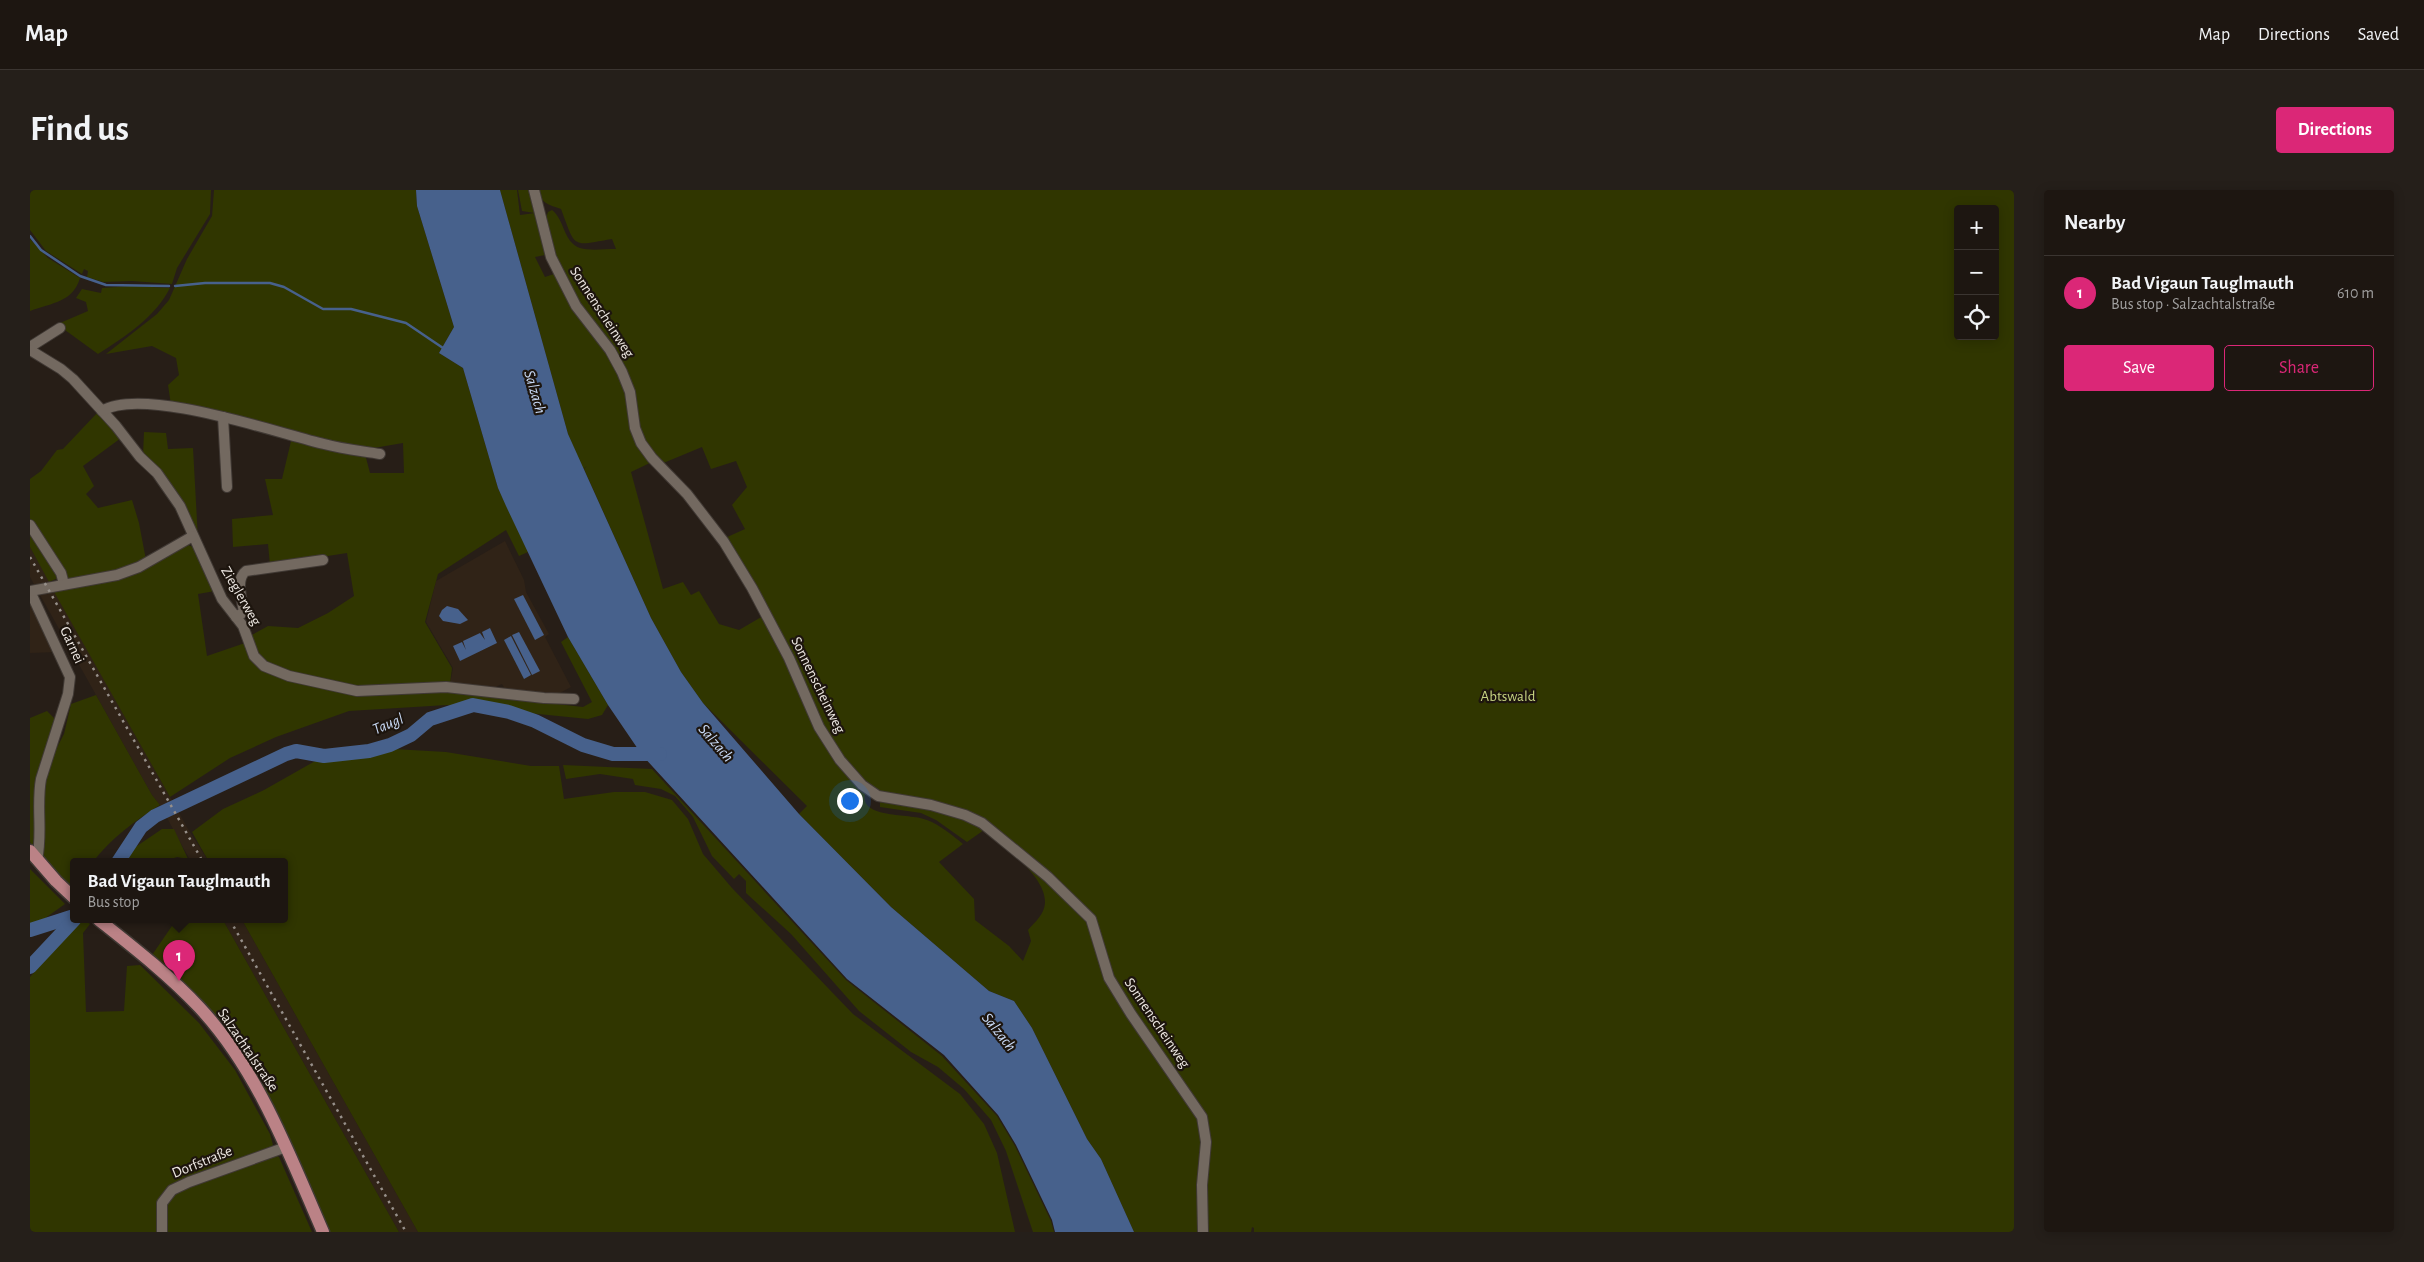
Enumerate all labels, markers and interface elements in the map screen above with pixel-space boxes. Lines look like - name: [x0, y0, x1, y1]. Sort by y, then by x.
- text: Map: [25, 22, 68, 46]
- text: Map: [2199, 26, 2230, 44]
- text: Directions: [2258, 26, 2330, 44]
- text: Saved: [2358, 26, 2399, 44]
- button: Directions: [2276, 107, 2394, 153]
- text: Find us: [30, 112, 129, 147]
- map controls: [1954, 205, 1999, 340]
- button: +: [1954, 205, 1999, 250]
- text: Nearby: [2064, 212, 2125, 233]
- button: −: [1954, 250, 1999, 295]
- street label: Sonnenscheinweg: [567, 264, 637, 361]
- text: Bad Vigaun Tauglmauth: [2111, 274, 2294, 293]
- text: 1: [2077, 285, 2083, 301]
- text: 610 m: [2337, 285, 2374, 301]
- button: locate: [1954, 295, 1999, 340]
- text: Bus stop · Salzachtalstraße: [2111, 296, 2275, 312]
- button: Save: [2064, 345, 2214, 391]
- button: Share: [2224, 345, 2374, 391]
- water label: Salzach: [521, 369, 549, 415]
- street label: Zieglerweg: [218, 564, 264, 629]
- street label: Garnei: [57, 624, 87, 666]
- street label: Sonnenscheinweg: [788, 634, 848, 736]
- park label: Abtswald: [1481, 689, 1536, 704]
- water label: Taugl: [370, 710, 406, 738]
- water label: Salzach: [695, 721, 737, 765]
- your location: [837, 788, 863, 814]
- popup: [70, 858, 288, 923]
- text: Bad Vigaun Tauglmauth: [87, 872, 271, 891]
- text: Bus stop: [87, 894, 140, 910]
- pin: 1: [163, 940, 195, 981]
- street label: Sonnenscheinweg: [1121, 975, 1193, 1071]
- street label: Salzachtalstraße: [215, 1006, 281, 1094]
- water label: Salzach: [979, 1010, 1019, 1054]
- street label: Dorfstraße: [170, 1143, 234, 1181]

